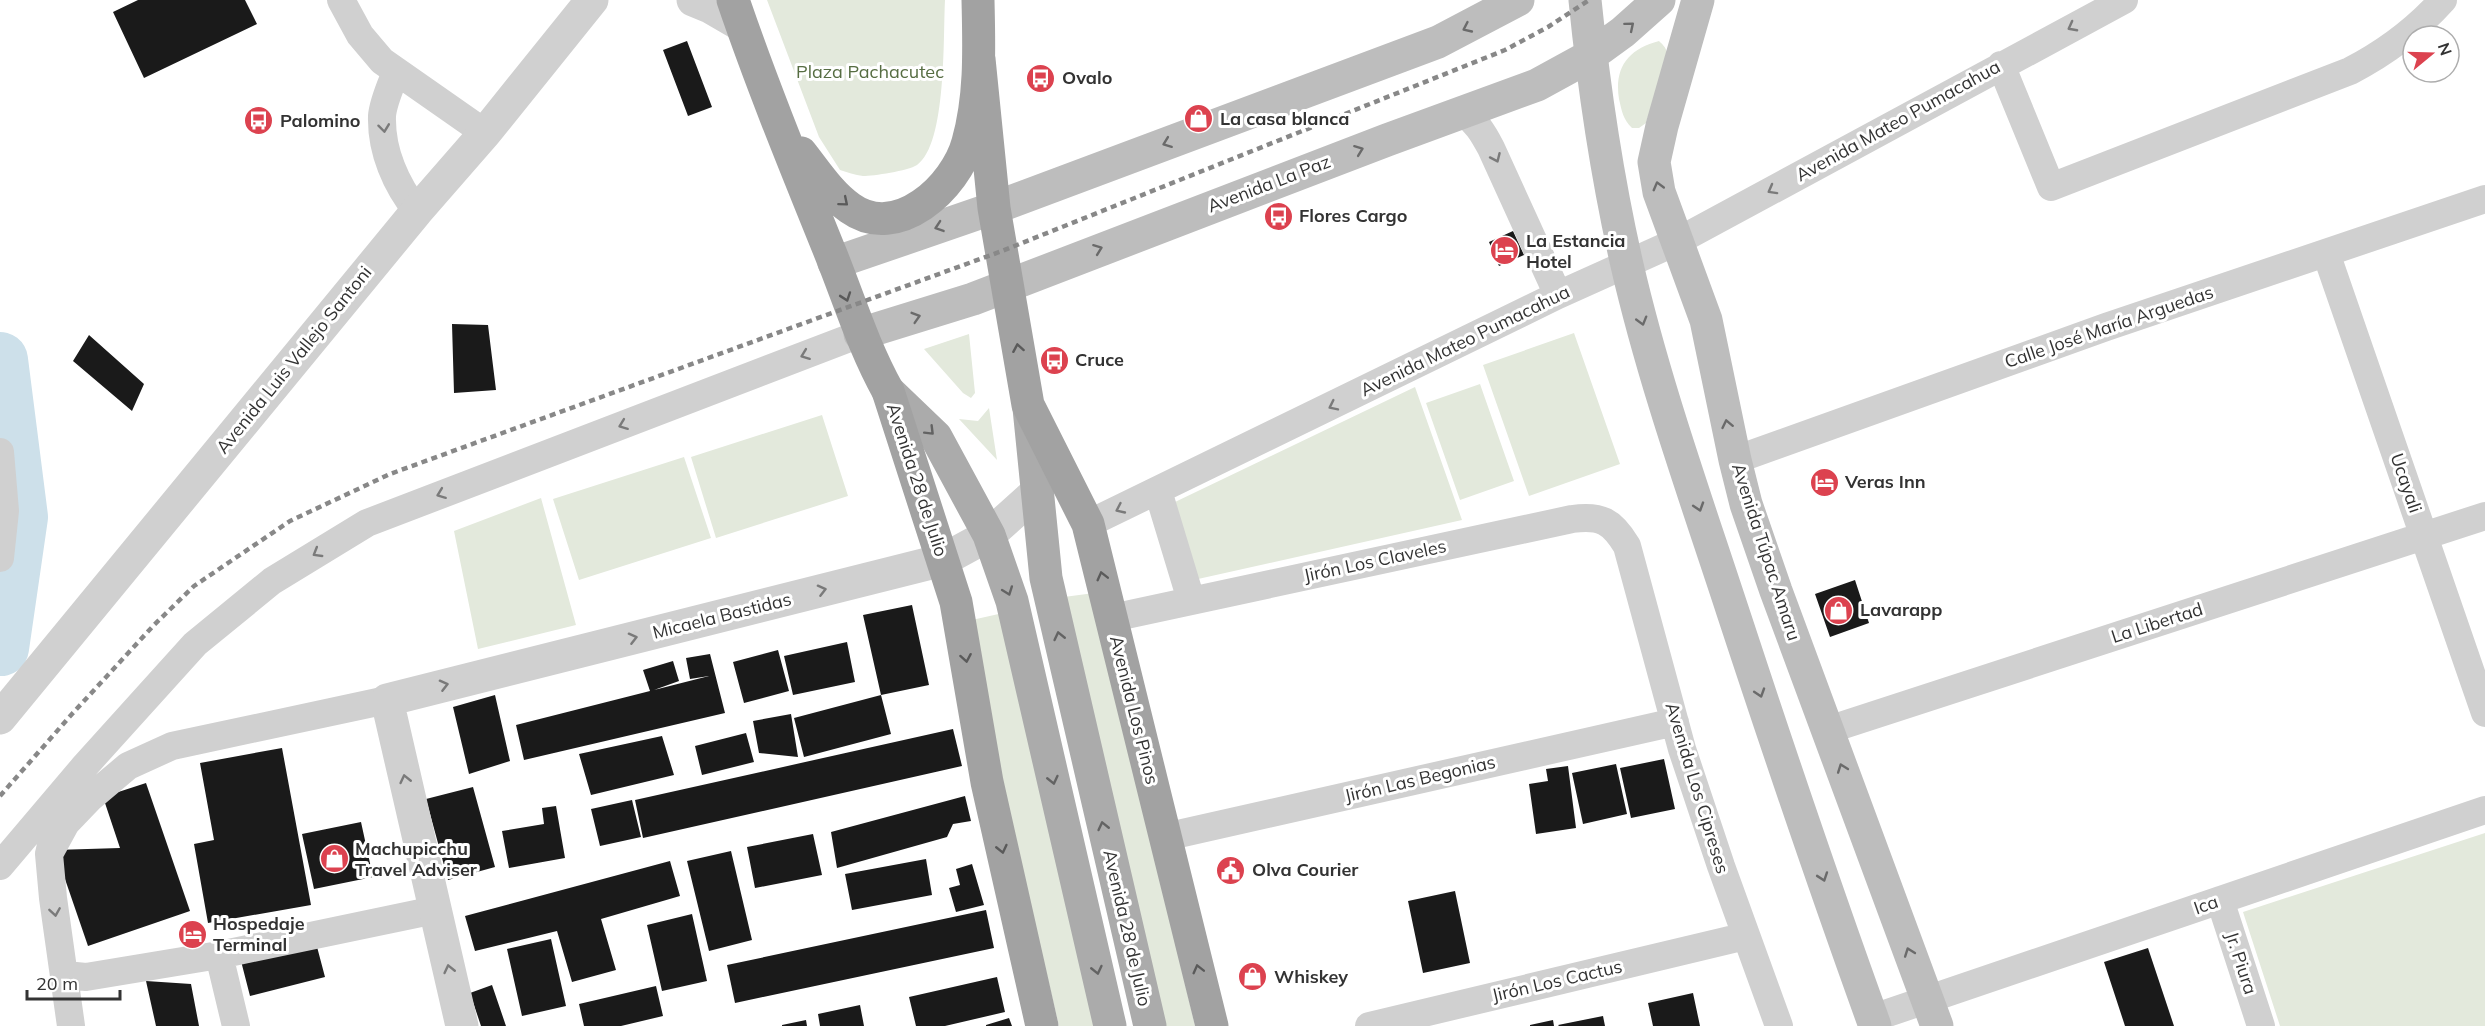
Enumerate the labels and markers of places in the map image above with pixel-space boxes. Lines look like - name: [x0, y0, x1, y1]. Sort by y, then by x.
- bus stop icon: Ovalo: [1025, 62, 1057, 94]
- place label: Ovalo: [1062, 66, 1112, 89]
- shop icon: La casa blanca: [1183, 103, 1215, 135]
- bus stop icon: Palomino: [243, 105, 275, 137]
- place label: La casa blanca: [1220, 107, 1350, 130]
- place label: Palomino: [280, 109, 360, 132]
- bus stop icon: Flores Cargo: [1262, 200, 1294, 232]
- place label: Flores Cargo: [1299, 204, 1407, 227]
- place label: La Estancia Hotel: [1526, 229, 1626, 273]
- hotel icon: La Estancia Hotel: [1489, 235, 1521, 267]
- bus stop icon: Cruce: [1038, 344, 1070, 376]
- place label: Cruce: [1075, 348, 1124, 371]
- hotel icon: Veras Inn: [1808, 466, 1840, 498]
- place label: Veras Inn: [1844, 470, 1926, 493]
- shop icon: Lavarapp: [1823, 594, 1855, 626]
- place label: Lavarapp: [1860, 598, 1942, 621]
- place label: Machupicchu Travel Adviser: [355, 837, 478, 881]
- shop icon: Machupicchu Travel Adviser: [318, 843, 350, 875]
- public building icon: Olva Courier: [1215, 854, 1247, 886]
- place label: Olva Courier: [1252, 858, 1359, 881]
- place label: Hospedaje Terminal: [213, 912, 305, 956]
- hotel icon: Hospedaje Terminal: [176, 918, 208, 950]
- shop icon: Whiskey: [1237, 961, 1269, 993]
- place label: Whiskey: [1274, 965, 1348, 988]

